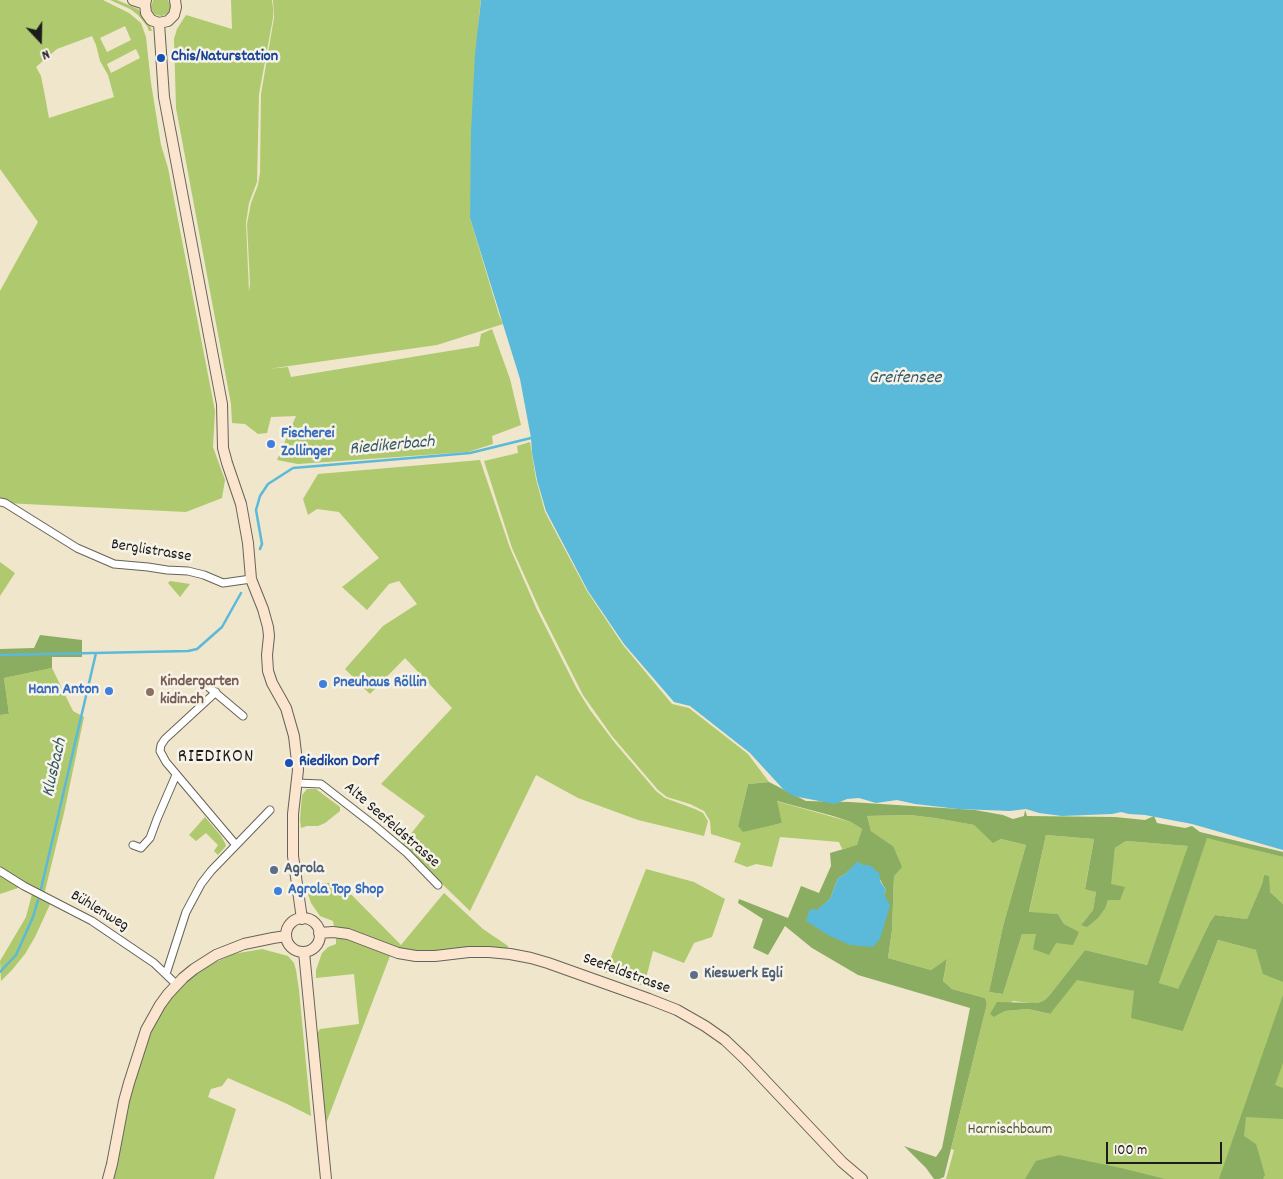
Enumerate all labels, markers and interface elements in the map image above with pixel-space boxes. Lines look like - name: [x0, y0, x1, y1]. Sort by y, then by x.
- north arrow: [15, 15, 65, 65]
- text: N: [39, 43, 52, 65]
- place label: Chis/Naturstation: [171, 48, 278, 68]
- marker: Chis/Naturstation: [155, 52, 167, 64]
- water label: Greifensee: [869, 369, 941, 391]
- place label: Fischerei Zollinger: [281, 425, 335, 463]
- water label: Riedikerbach: [349, 433, 435, 461]
- marker: Fischerei Zollinger: [265, 438, 277, 450]
- street label: Berglistrasse: [110, 536, 192, 568]
- place label: Kindergarten kidin.ch: [160, 673, 239, 711]
- place label: Pneuhaus Röllin: [333, 674, 427, 694]
- marker: Pneuhaus Röllin: [317, 678, 329, 690]
- place label: Hann Anton: [28, 681, 99, 701]
- marker: Hann Anton: [103, 685, 115, 697]
- marker: Kindergarten kidin.ch: [144, 686, 156, 698]
- water label: Klusbach: [39, 737, 73, 799]
- district label: RIEDIKON: [177, 747, 255, 769]
- place label: Riedikon Dorf: [299, 753, 379, 773]
- marker: Riedikon Dorf: [283, 757, 295, 769]
- street label: Alte Seefeldstrasse: [339, 779, 443, 873]
- place label: Agrola: [284, 860, 324, 880]
- marker: Agrola: [268, 864, 280, 876]
- place label: Agrola Top Shop: [288, 881, 384, 901]
- marker: Agrola Top Shop: [272, 885, 284, 897]
- street label: Bühlenweg: [66, 887, 132, 937]
- street label: Seefeldstrasse: [580, 950, 672, 1000]
- place label: Kieswerk Egli: [704, 965, 783, 985]
- marker: Kieswerk Egli: [688, 969, 700, 981]
- park label: Harnischbaum: [968, 1121, 1052, 1141]
- scale bar: [1108, 1132, 1224, 1164]
- text: 100 m: [1114, 1140, 1147, 1162]

